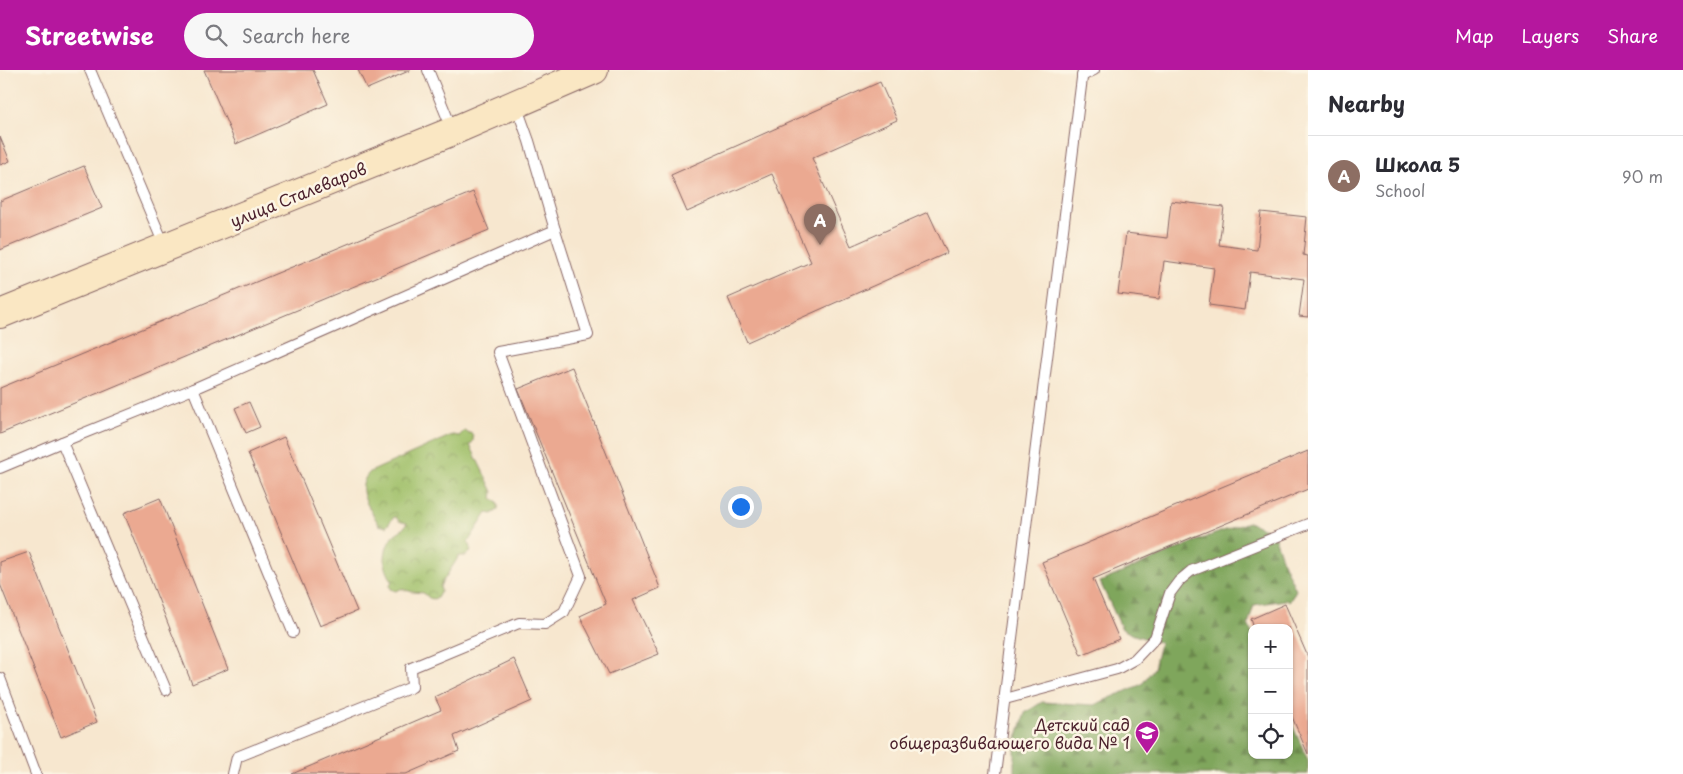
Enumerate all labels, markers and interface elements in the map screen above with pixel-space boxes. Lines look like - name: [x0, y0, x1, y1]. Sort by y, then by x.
- search box: [184, 13, 534, 58]
- text: Streetwise: [25, 17, 154, 53]
- icon: search: [202, 21, 230, 49]
- text: Search here: [242, 21, 350, 49]
- text: Map: [1455, 22, 1494, 49]
- text: Layers: [1522, 22, 1579, 49]
- text: Share: [1607, 22, 1658, 49]
- text: Nearby: [1328, 87, 1405, 119]
- text: Школа 5: [1375, 150, 1460, 178]
- street label: улица Сталеваров: [226, 156, 370, 232]
- text: A: [1338, 164, 1350, 188]
- text: 90 m: [1622, 164, 1663, 188]
- text: School: [1375, 178, 1425, 202]
- pin: A: [804, 204, 836, 245]
- your location: [728, 494, 754, 520]
- map controls: [1248, 624, 1293, 759]
- button: +: [1248, 624, 1293, 669]
- button: −: [1248, 669, 1293, 714]
- place label: Детский сад общеразвивающего вида № 1: [890, 712, 1130, 754]
- button: locate: [1248, 714, 1293, 759]
- school or university icon: Детский сад общеразвивающего вида № 1: [1134, 720, 1160, 754]

